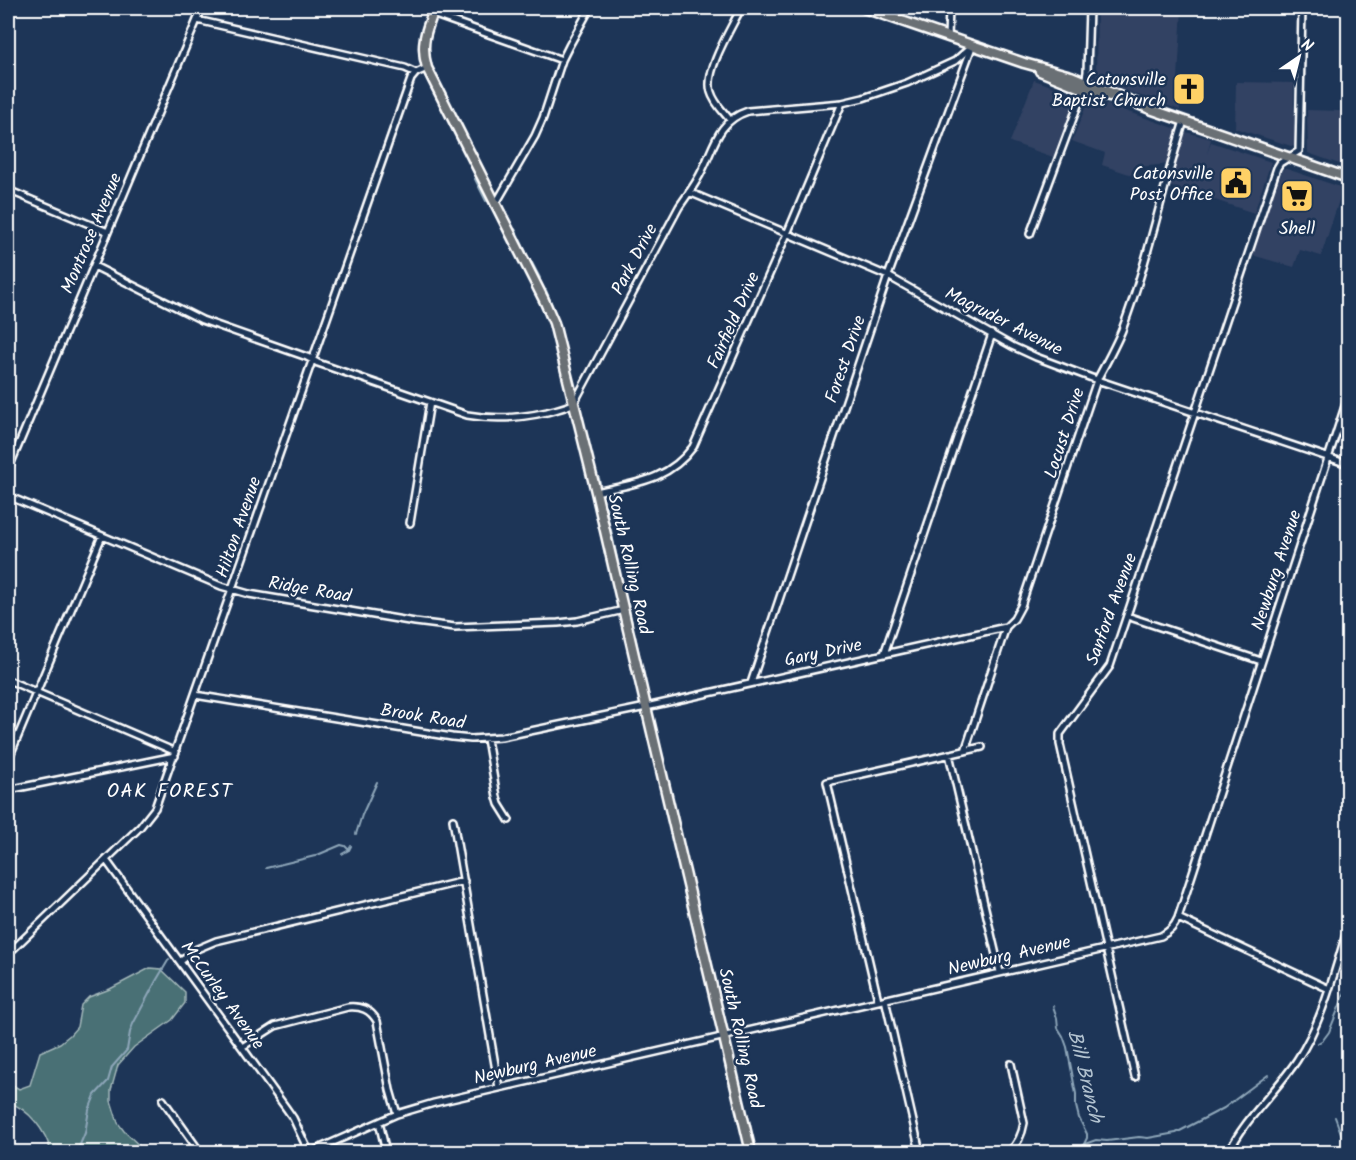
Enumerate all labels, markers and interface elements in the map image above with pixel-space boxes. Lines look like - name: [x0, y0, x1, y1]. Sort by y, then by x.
- north arrow: [1269, 27, 1329, 87]
- text: N: [1295, 33, 1318, 59]
- place label: Catonsville Baptist Church: [1052, 66, 1166, 116]
- church icon: Catonsville Baptist Church: [1171, 71, 1207, 107]
- place label: Catonsville Post Office: [1130, 160, 1213, 210]
- public building icon: Catonsville Post Office: [1218, 165, 1254, 201]
- street label: Montrose Avenue: [54, 169, 131, 299]
- supermarket icon: Shell: [1279, 178, 1315, 214]
- place label: Shell: [1279, 215, 1316, 244]
- street label: Park Drive: [604, 219, 666, 301]
- street label: Fairfield Drive: [700, 267, 769, 374]
- street label: Magruder Avenue: [939, 280, 1067, 365]
- street label: Forest Drive: [818, 312, 875, 407]
- street label: Locust Drive: [1037, 384, 1094, 483]
- street label: Hilton Avenue: [209, 473, 270, 582]
- street label: South Rolling Road: [598, 491, 659, 638]
- street label: Newburg Avenue: [1244, 506, 1311, 634]
- street label: Sanford Avenue: [1079, 549, 1146, 670]
- street label: Ridge Road: [266, 569, 354, 612]
- street label: Gary Drive: [782, 631, 865, 676]
- street label: Brook Road: [378, 696, 468, 739]
- district label: OAK FOREST: [107, 776, 234, 808]
- street label: Newburg Avenue: [945, 928, 1074, 985]
- street label: McCurley Avenue: [172, 935, 271, 1056]
- street label: South Rolling Road: [709, 965, 770, 1112]
- water label: Bill Branch: [1057, 1027, 1112, 1128]
- street label: Newburg Avenue: [471, 1037, 600, 1094]

